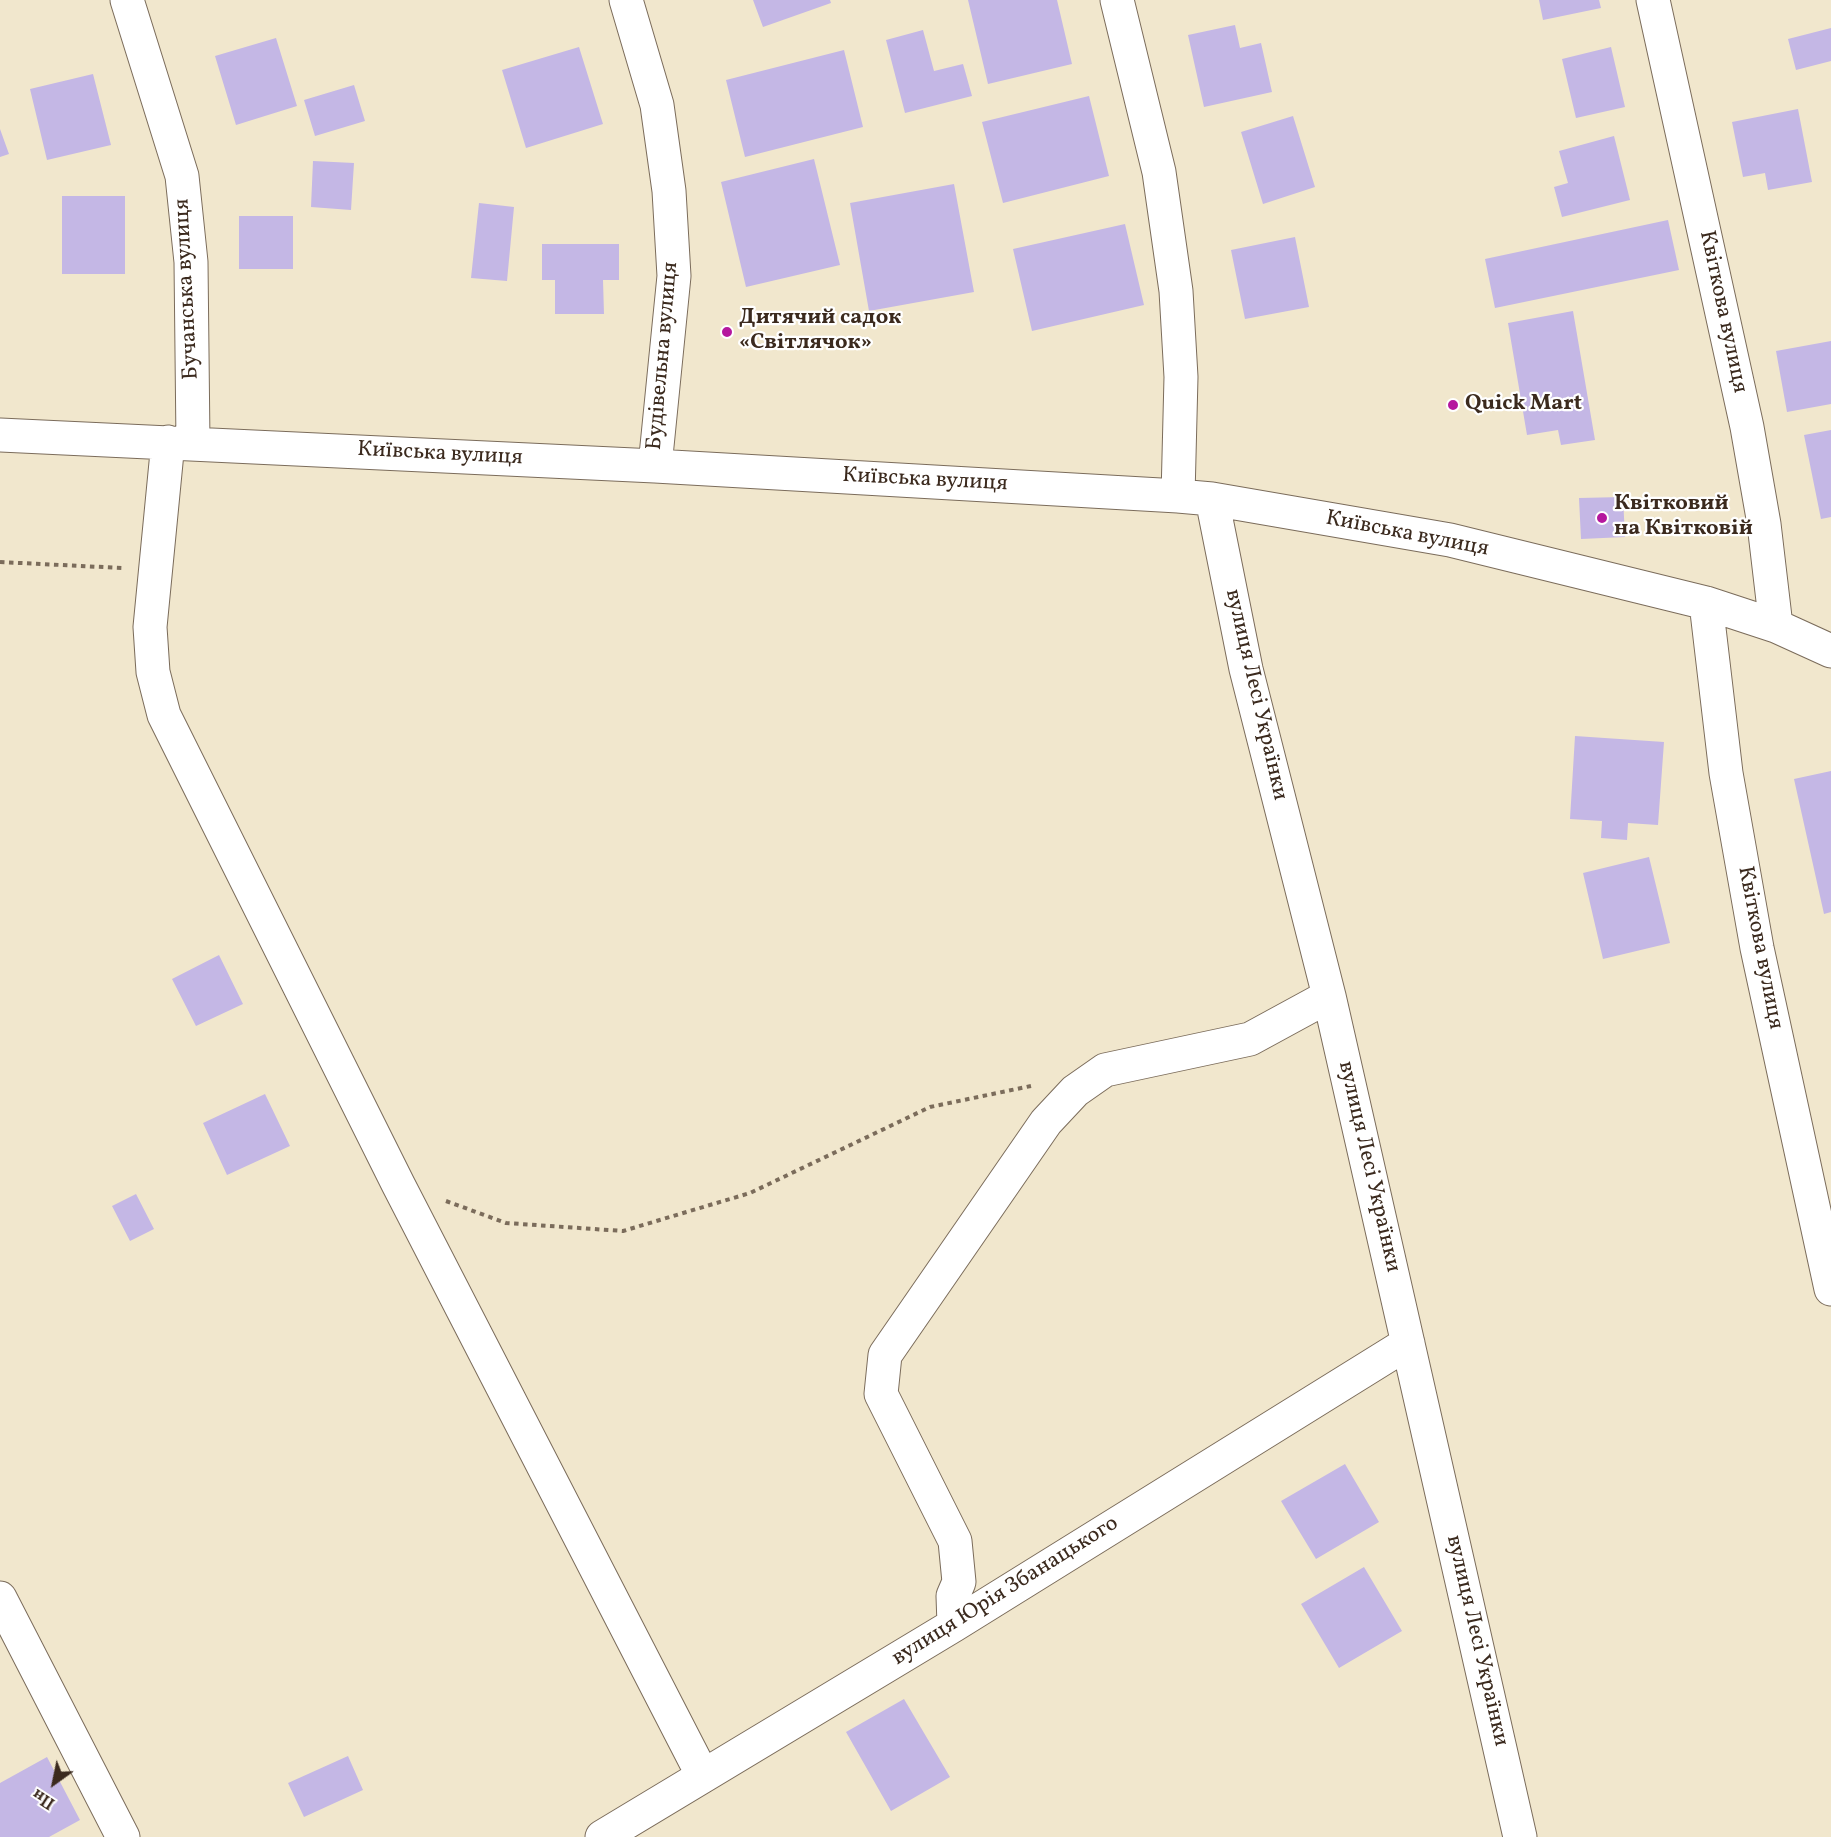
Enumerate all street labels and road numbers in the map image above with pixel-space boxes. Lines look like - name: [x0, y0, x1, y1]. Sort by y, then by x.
- street label: Бучанська вулиця: [170, 198, 206, 380]
- street label: Квіткова вулиця: [1692, 228, 1752, 396]
- street label: Будівельна вулиця: [643, 261, 685, 451]
- street label: Київська вулиця: [357, 437, 523, 473]
- street label: Київська вулиця: [842, 463, 1008, 499]
- street label: Київська вулиця: [1323, 506, 1491, 564]
- street label: вулиця Лесі Українки: [1218, 587, 1292, 803]
- street label: Квіткова вулиця: [1730, 864, 1788, 1032]
- street label: вулиця Лесі Українки: [1331, 1059, 1405, 1275]
- street label: вулиця Юрія Збанацького: [888, 1511, 1124, 1673]
- street label: вулиця Лесі Українки: [1439, 1533, 1513, 1749]

